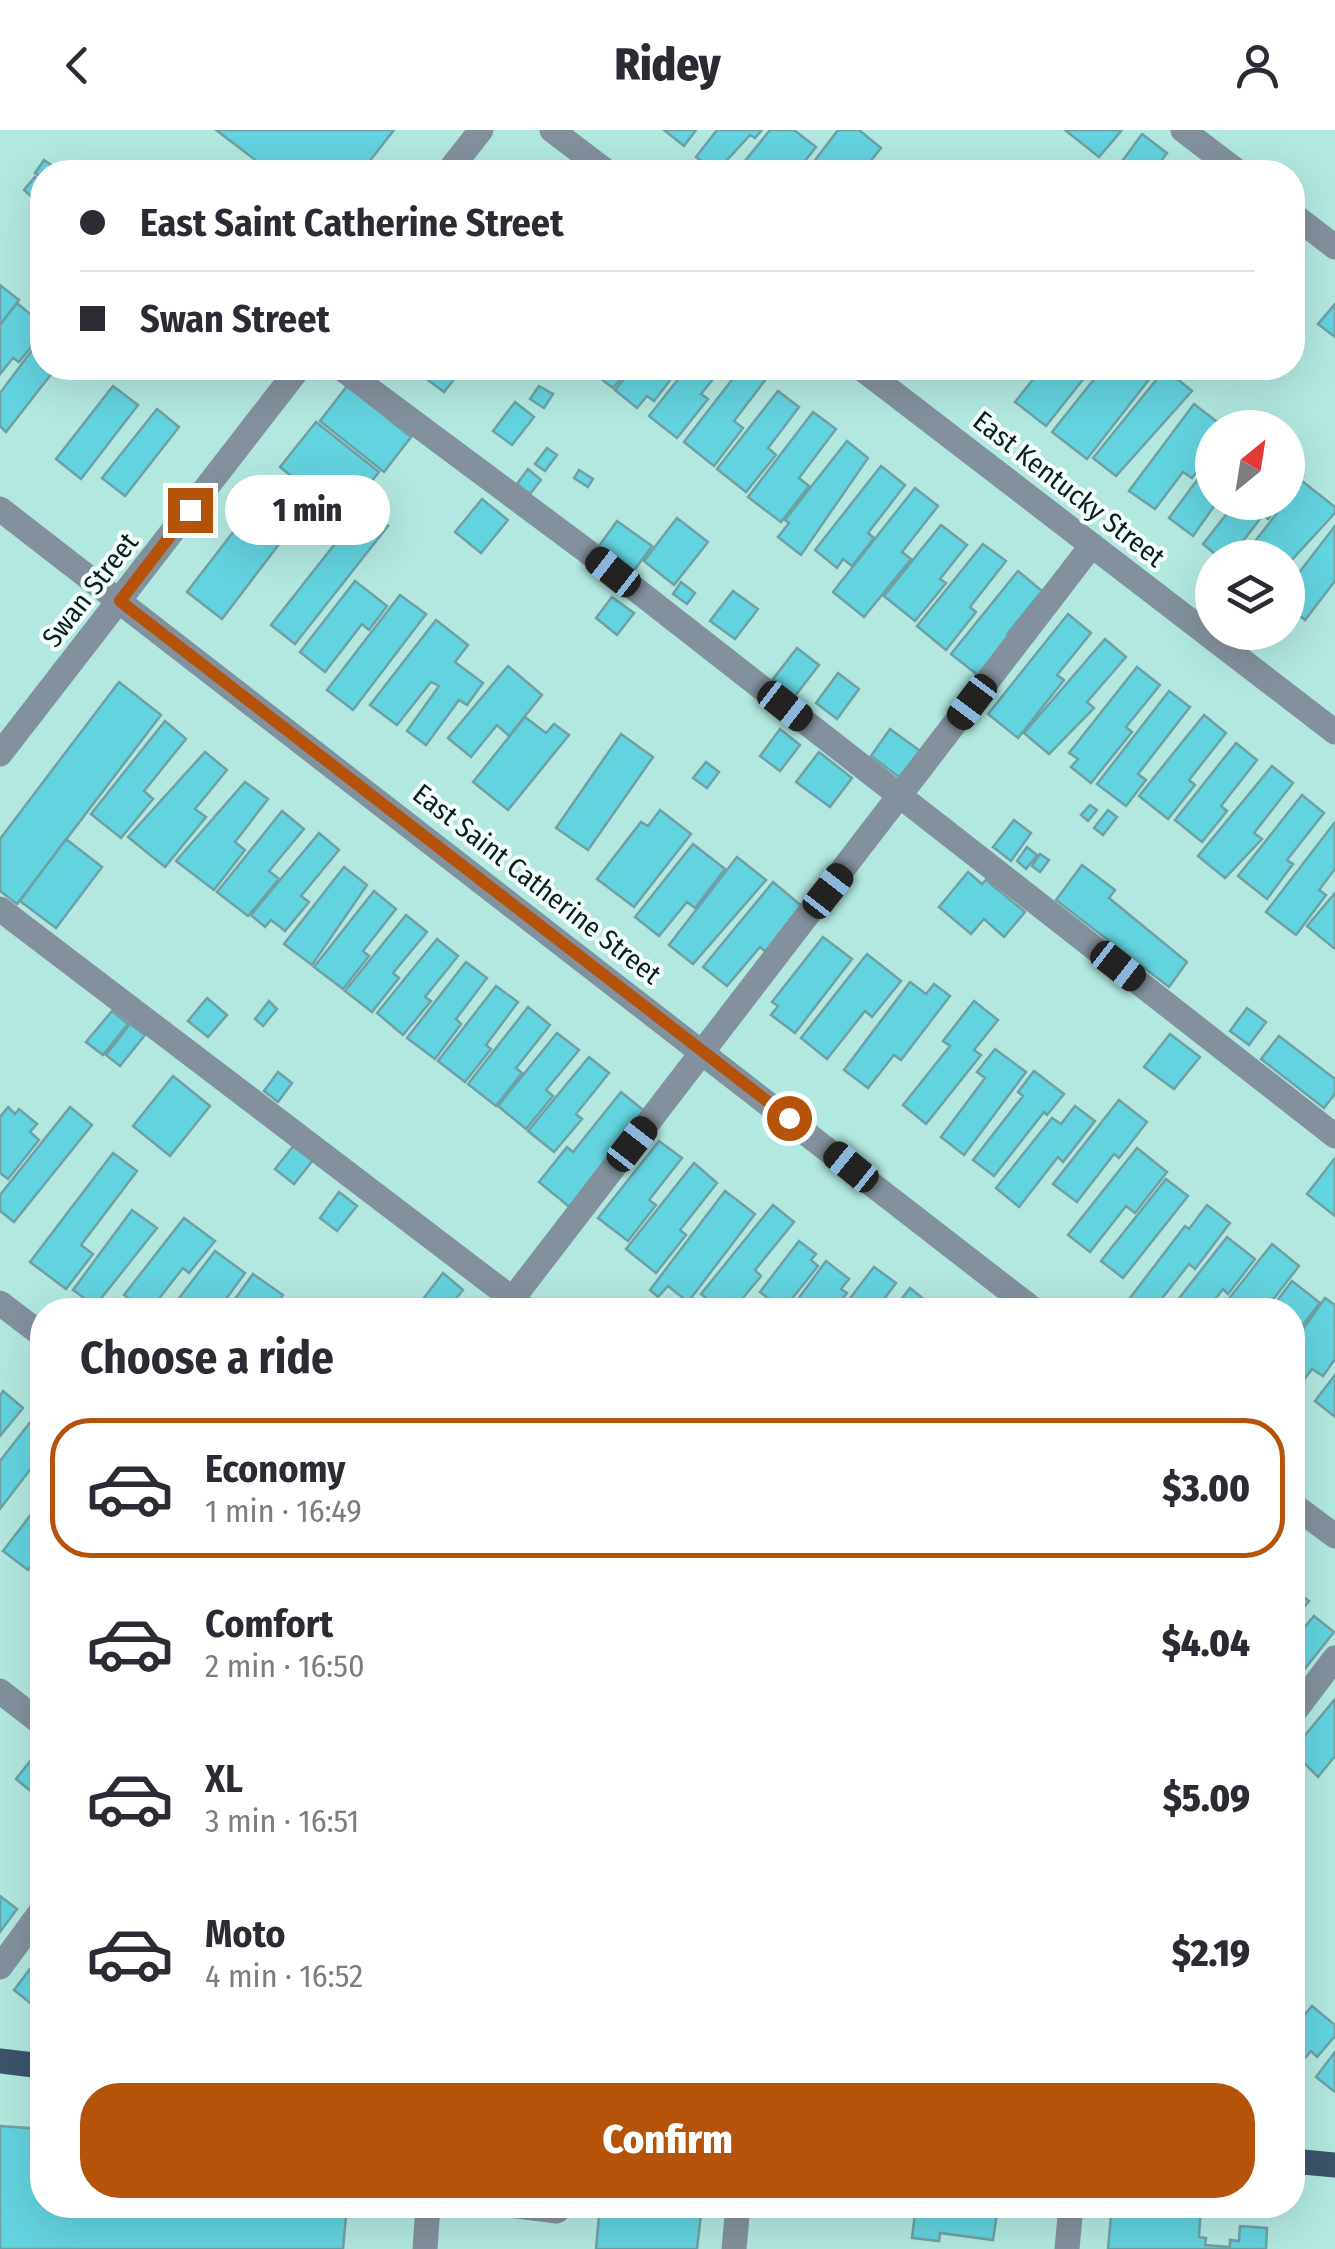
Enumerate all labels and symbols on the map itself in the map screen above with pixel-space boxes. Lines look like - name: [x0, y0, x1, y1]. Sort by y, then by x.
- street label: East Kentucky Street: [967, 404, 1172, 574]
- north arrow: [1195, 410, 1305, 520]
- callout: 1 min: [225, 475, 390, 545]
- route end: [168, 488, 213, 533]
- street label: Swan Street: [35, 526, 145, 654]
- car: [580, 542, 646, 602]
- car: [942, 669, 1002, 735]
- car: [752, 676, 818, 736]
- street label: East Saint Catherine Street: [406, 777, 668, 992]
- car: [798, 858, 858, 924]
- car: [1085, 936, 1151, 996]
- route start: [767, 1096, 812, 1141]
- car: [602, 1111, 662, 1177]
- car: [818, 1136, 884, 1198]

